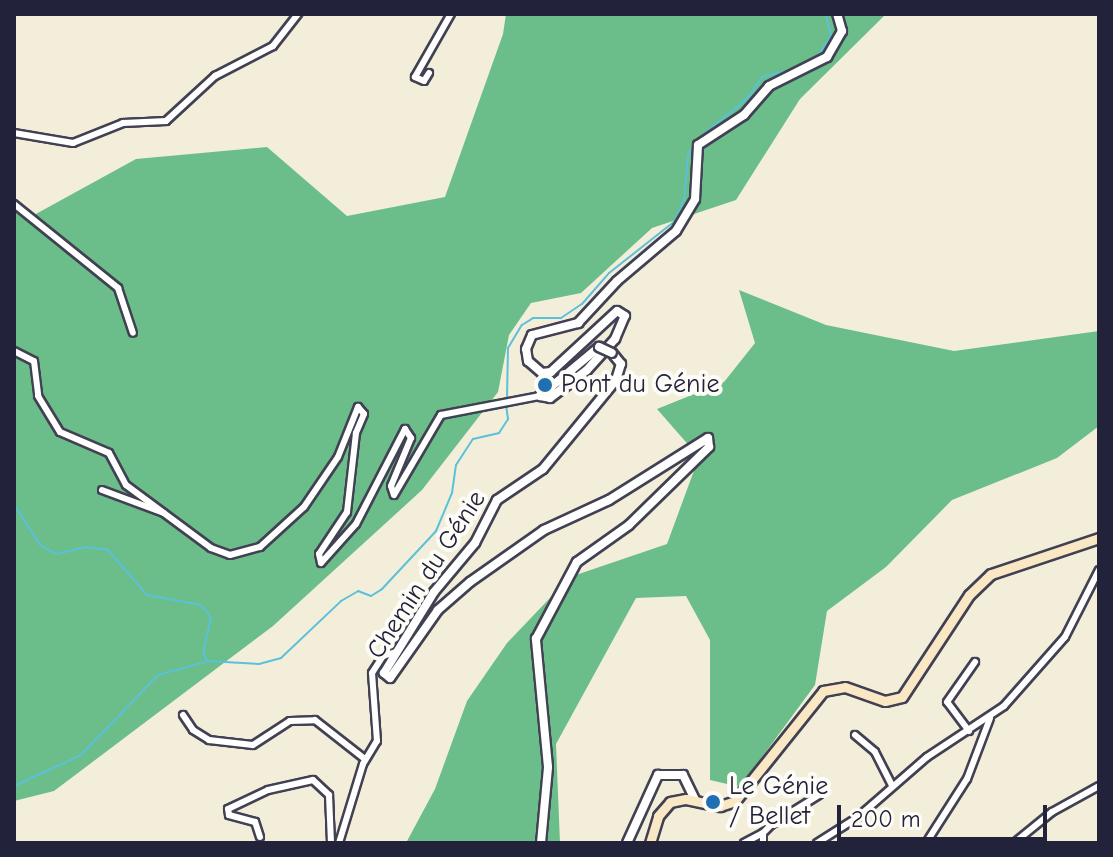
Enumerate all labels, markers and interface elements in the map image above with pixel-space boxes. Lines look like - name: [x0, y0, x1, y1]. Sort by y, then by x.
- place label: Pont du Génie: [561, 369, 719, 401]
- marker: Pont du Génie: [536, 376, 554, 394]
- street label: Chemin du Génie: [361, 485, 493, 665]
- place label: Le Génie / Bellet: [729, 771, 828, 832]
- scale bar: [841, 789, 1051, 839]
- marker: Le Génie / Bellet: [704, 793, 722, 811]
- text: 200 m: [851, 805, 921, 833]

